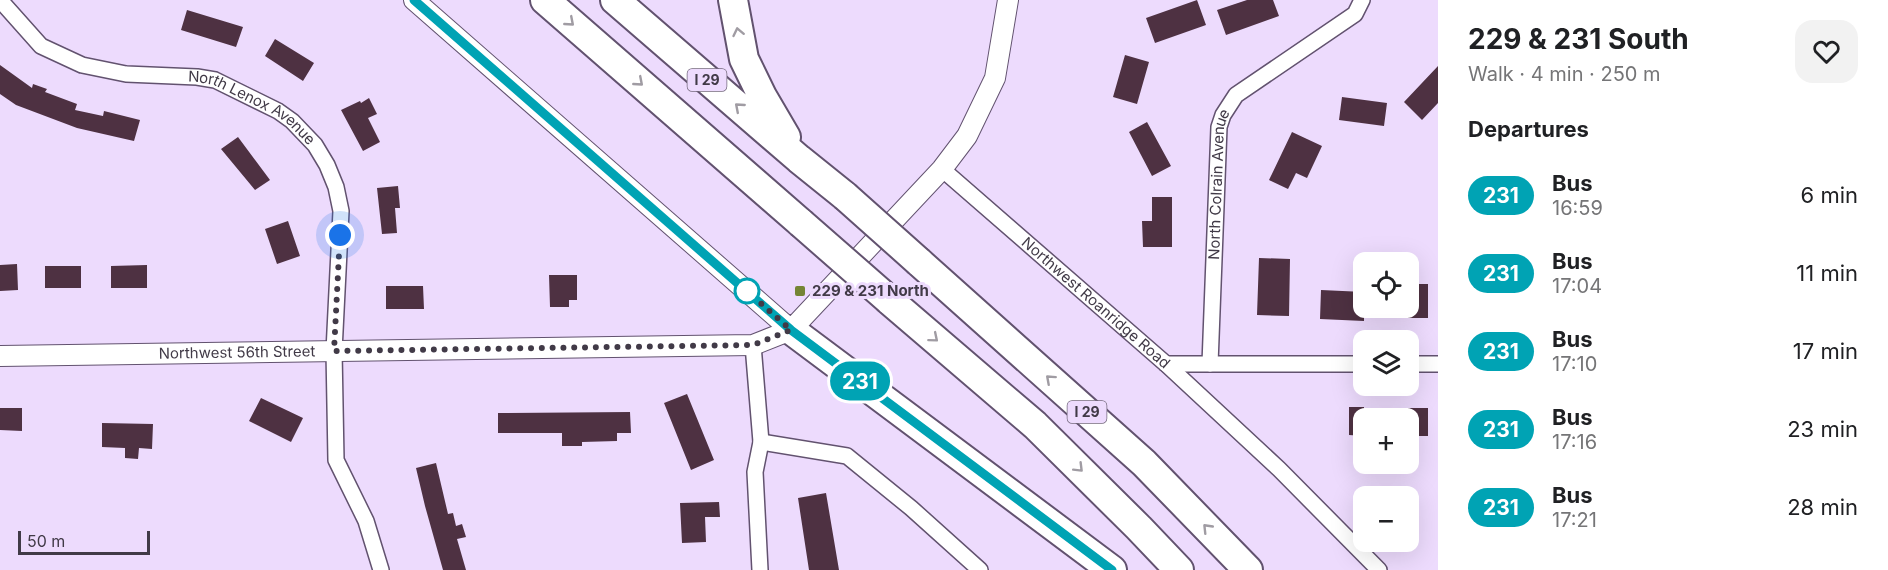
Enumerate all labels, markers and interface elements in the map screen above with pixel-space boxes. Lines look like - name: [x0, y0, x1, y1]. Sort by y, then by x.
- one-way arrow: [563, 15, 574, 26]
- button: heart: [1795, 20, 1858, 83]
- text: 229 & 231 South: [1468, 22, 1689, 56]
- one-way arrow: [732, 27, 745, 37]
- text: Walk · 4 min · 250 m: [1468, 62, 1661, 86]
- street label: North Lenox Avenue: [188, 67, 320, 149]
- road number: I 29: [688, 69, 726, 91]
- one-way arrow: [632, 75, 643, 86]
- one-way arrow: [735, 103, 746, 114]
- street label: North Colrain Avenue: [1204, 105, 1234, 260]
- text: Departures: [1468, 116, 1589, 142]
- text: Bus: [1552, 170, 1593, 196]
- text: 6 min: [1801, 182, 1858, 208]
- text: 231: [1483, 183, 1519, 208]
- text: 16:59: [1552, 196, 1603, 220]
- your location: [325, 220, 355, 250]
- street label: Northwest Roanridge Road: [1018, 233, 1174, 372]
- text: Bus: [1552, 248, 1593, 274]
- map controls: [1353, 252, 1419, 552]
- button: locate: [1353, 252, 1419, 318]
- text: 11 min: [1796, 260, 1858, 286]
- text: 231: [1483, 261, 1519, 286]
- text: 17:04: [1552, 274, 1602, 298]
- unlabelled marker: [734, 278, 760, 304]
- place label: 229 & 231 North: [812, 281, 929, 300]
- marker: 229 & 231 North: [793, 284, 807, 298]
- text: Bus: [1552, 326, 1593, 352]
- button: layers: [1353, 330, 1419, 396]
- one-way arrow: [927, 331, 938, 342]
- text: 17 min: [1793, 338, 1858, 364]
- text: 231: [1483, 339, 1519, 364]
- street label: Northwest 56th Street: [159, 341, 316, 363]
- text: 17:10: [1552, 352, 1597, 376]
- line badge: 231: [826, 362, 894, 400]
- text: 231: [842, 369, 878, 394]
- one-way arrow: [1046, 375, 1057, 386]
- road number: I 29: [1068, 401, 1106, 423]
- text: Bus: [1552, 404, 1593, 430]
- button: +: [1353, 408, 1419, 474]
- text: 23 min: [1787, 416, 1858, 442]
- text: 231: [1483, 417, 1519, 442]
- text: 17:16: [1552, 430, 1597, 454]
- one-way arrow: [1072, 461, 1083, 472]
- text: Bus: [1552, 482, 1593, 508]
- button: −: [1353, 486, 1419, 552]
- text: 28 min: [1787, 494, 1858, 520]
- text: 231: [1483, 495, 1519, 520]
- text: 17:21: [1552, 508, 1597, 532]
- one-way arrow: [1203, 524, 1214, 535]
- scale bar: [18, 528, 150, 556]
- text: 50 m: [27, 531, 65, 551]

